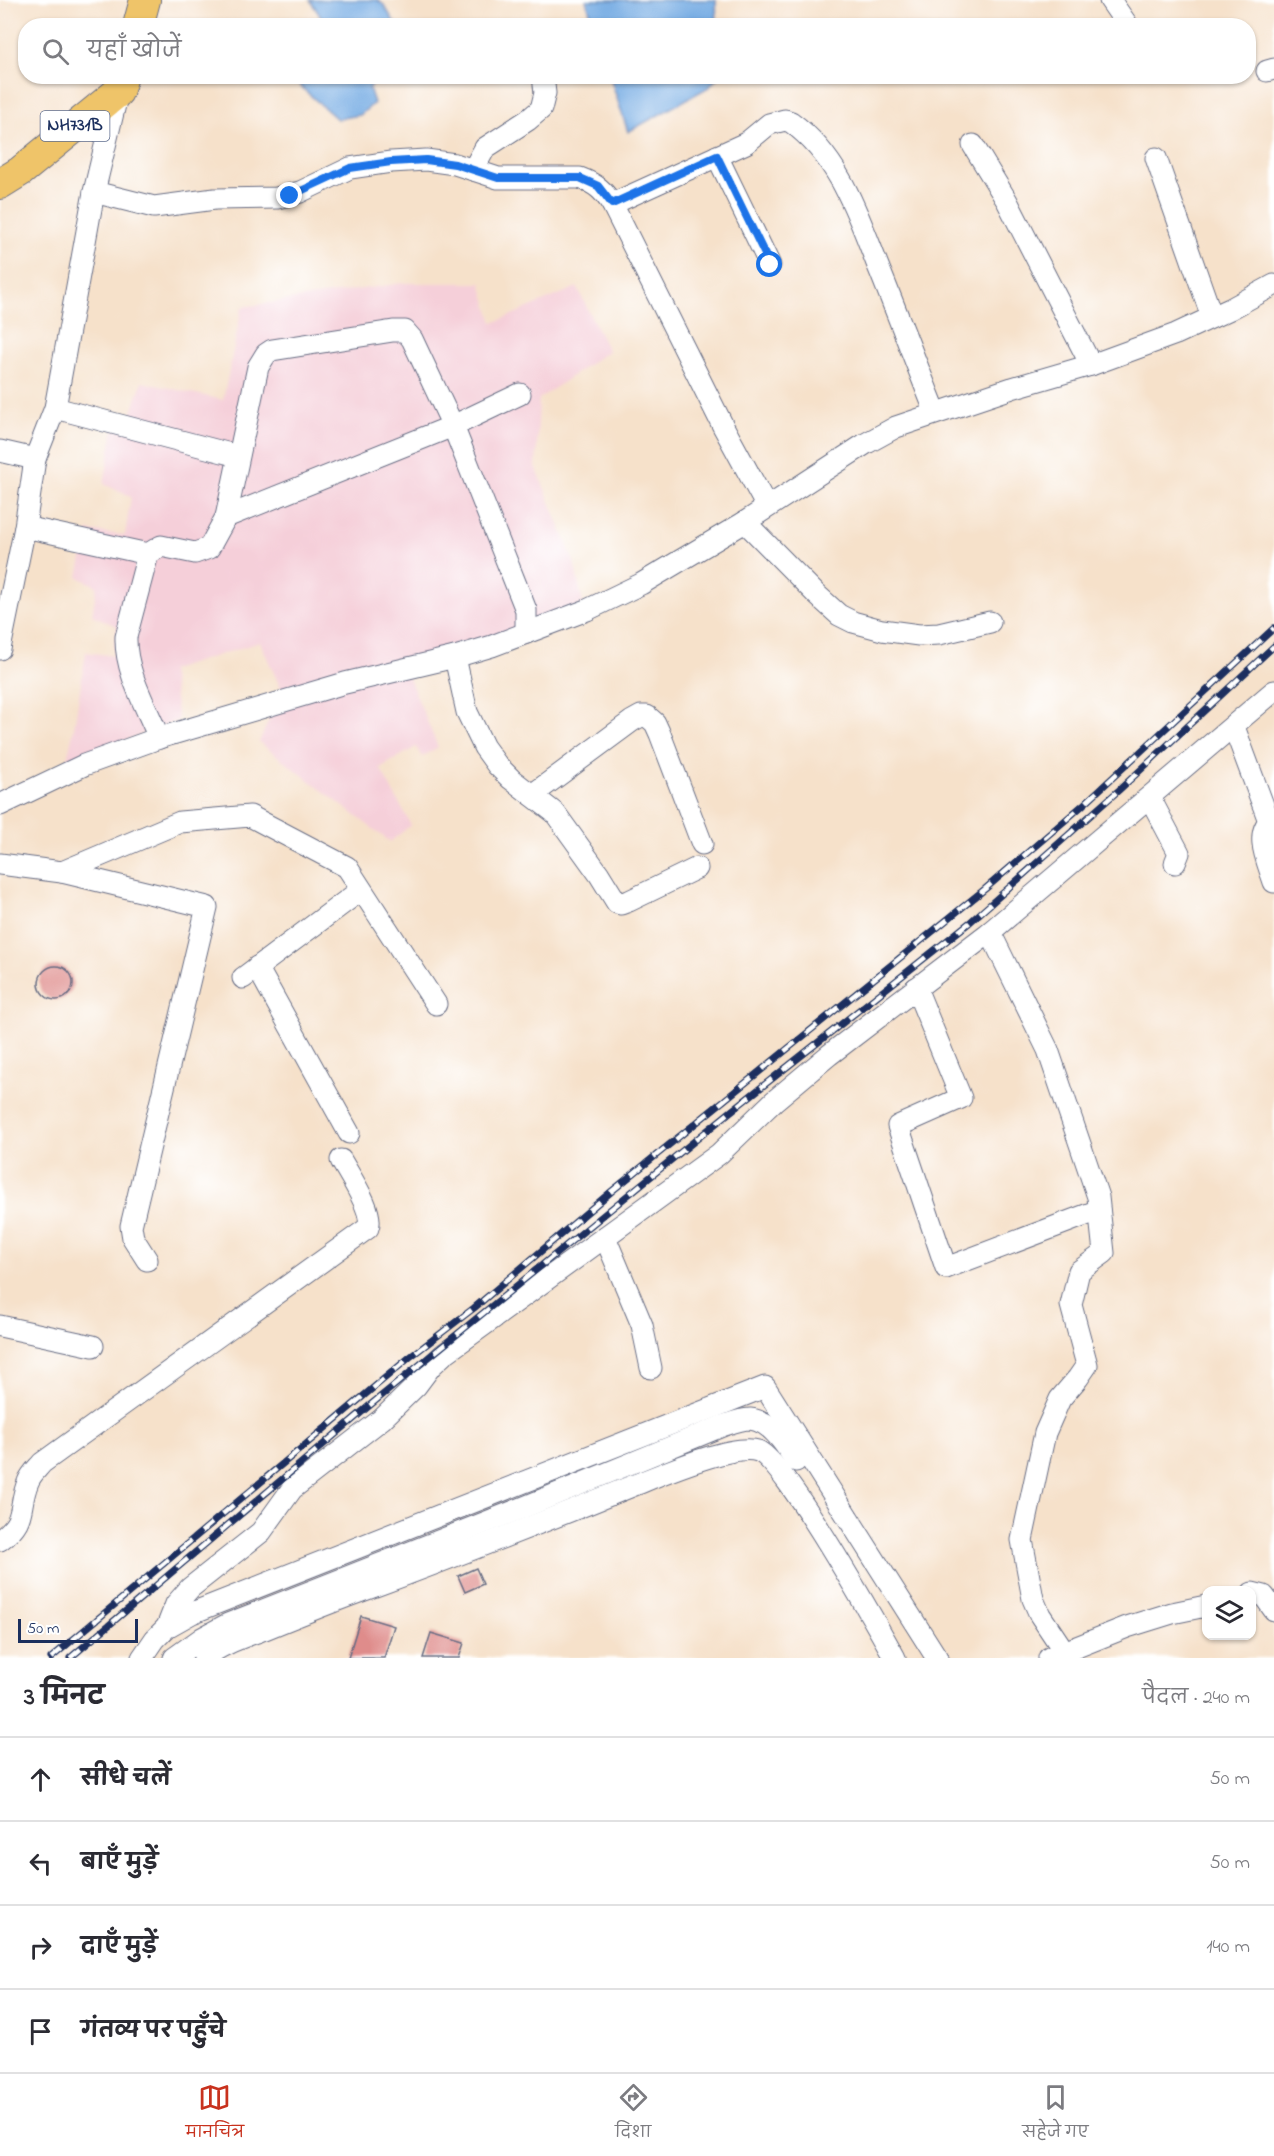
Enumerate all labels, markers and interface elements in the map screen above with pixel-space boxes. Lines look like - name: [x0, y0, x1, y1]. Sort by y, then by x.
- search box: [18, 18, 1256, 84]
- icon: search: [39, 35, 72, 68]
- text: यहाँ खोजें: [87, 36, 181, 68]
- road number: NH731B: [40, 111, 110, 141]
- route end: [276, 182, 302, 208]
- route start: [756, 251, 782, 277]
- map controls: [1202, 1586, 1256, 1640]
- button: layers: [1202, 1586, 1256, 1640]
- scale bar: [18, 1616, 138, 1644]
- text: 50 m: [27, 1617, 59, 1641]
- text: 3 मिनट: [24, 1679, 104, 1717]
- text: पैदल · 240 m: [1142, 1684, 1250, 1713]
- icon: ahead: [24, 1763, 57, 1796]
- text: सीधे चलें: [81, 1764, 171, 1796]
- text: 50 m: [1209, 1765, 1250, 1794]
- icon: left: [24, 1847, 57, 1880]
- text: बाएँ मुड़ें: [81, 1848, 158, 1880]
- text: 50 m: [1209, 1849, 1250, 1878]
- icon: right: [24, 1931, 57, 1964]
- text: दाएँ मुड़ें: [81, 1932, 157, 1964]
- text: 140 m: [1206, 1933, 1250, 1962]
- icon: arrive: [24, 2015, 57, 2048]
- text: गंतव्य पर पहुँचे: [81, 2016, 226, 2048]
- tab: मानचित्र: [185, 2081, 244, 2149]
- tab: दिशा: [615, 2081, 651, 2149]
- tab: सहेजे गए: [1022, 2081, 1089, 2149]

